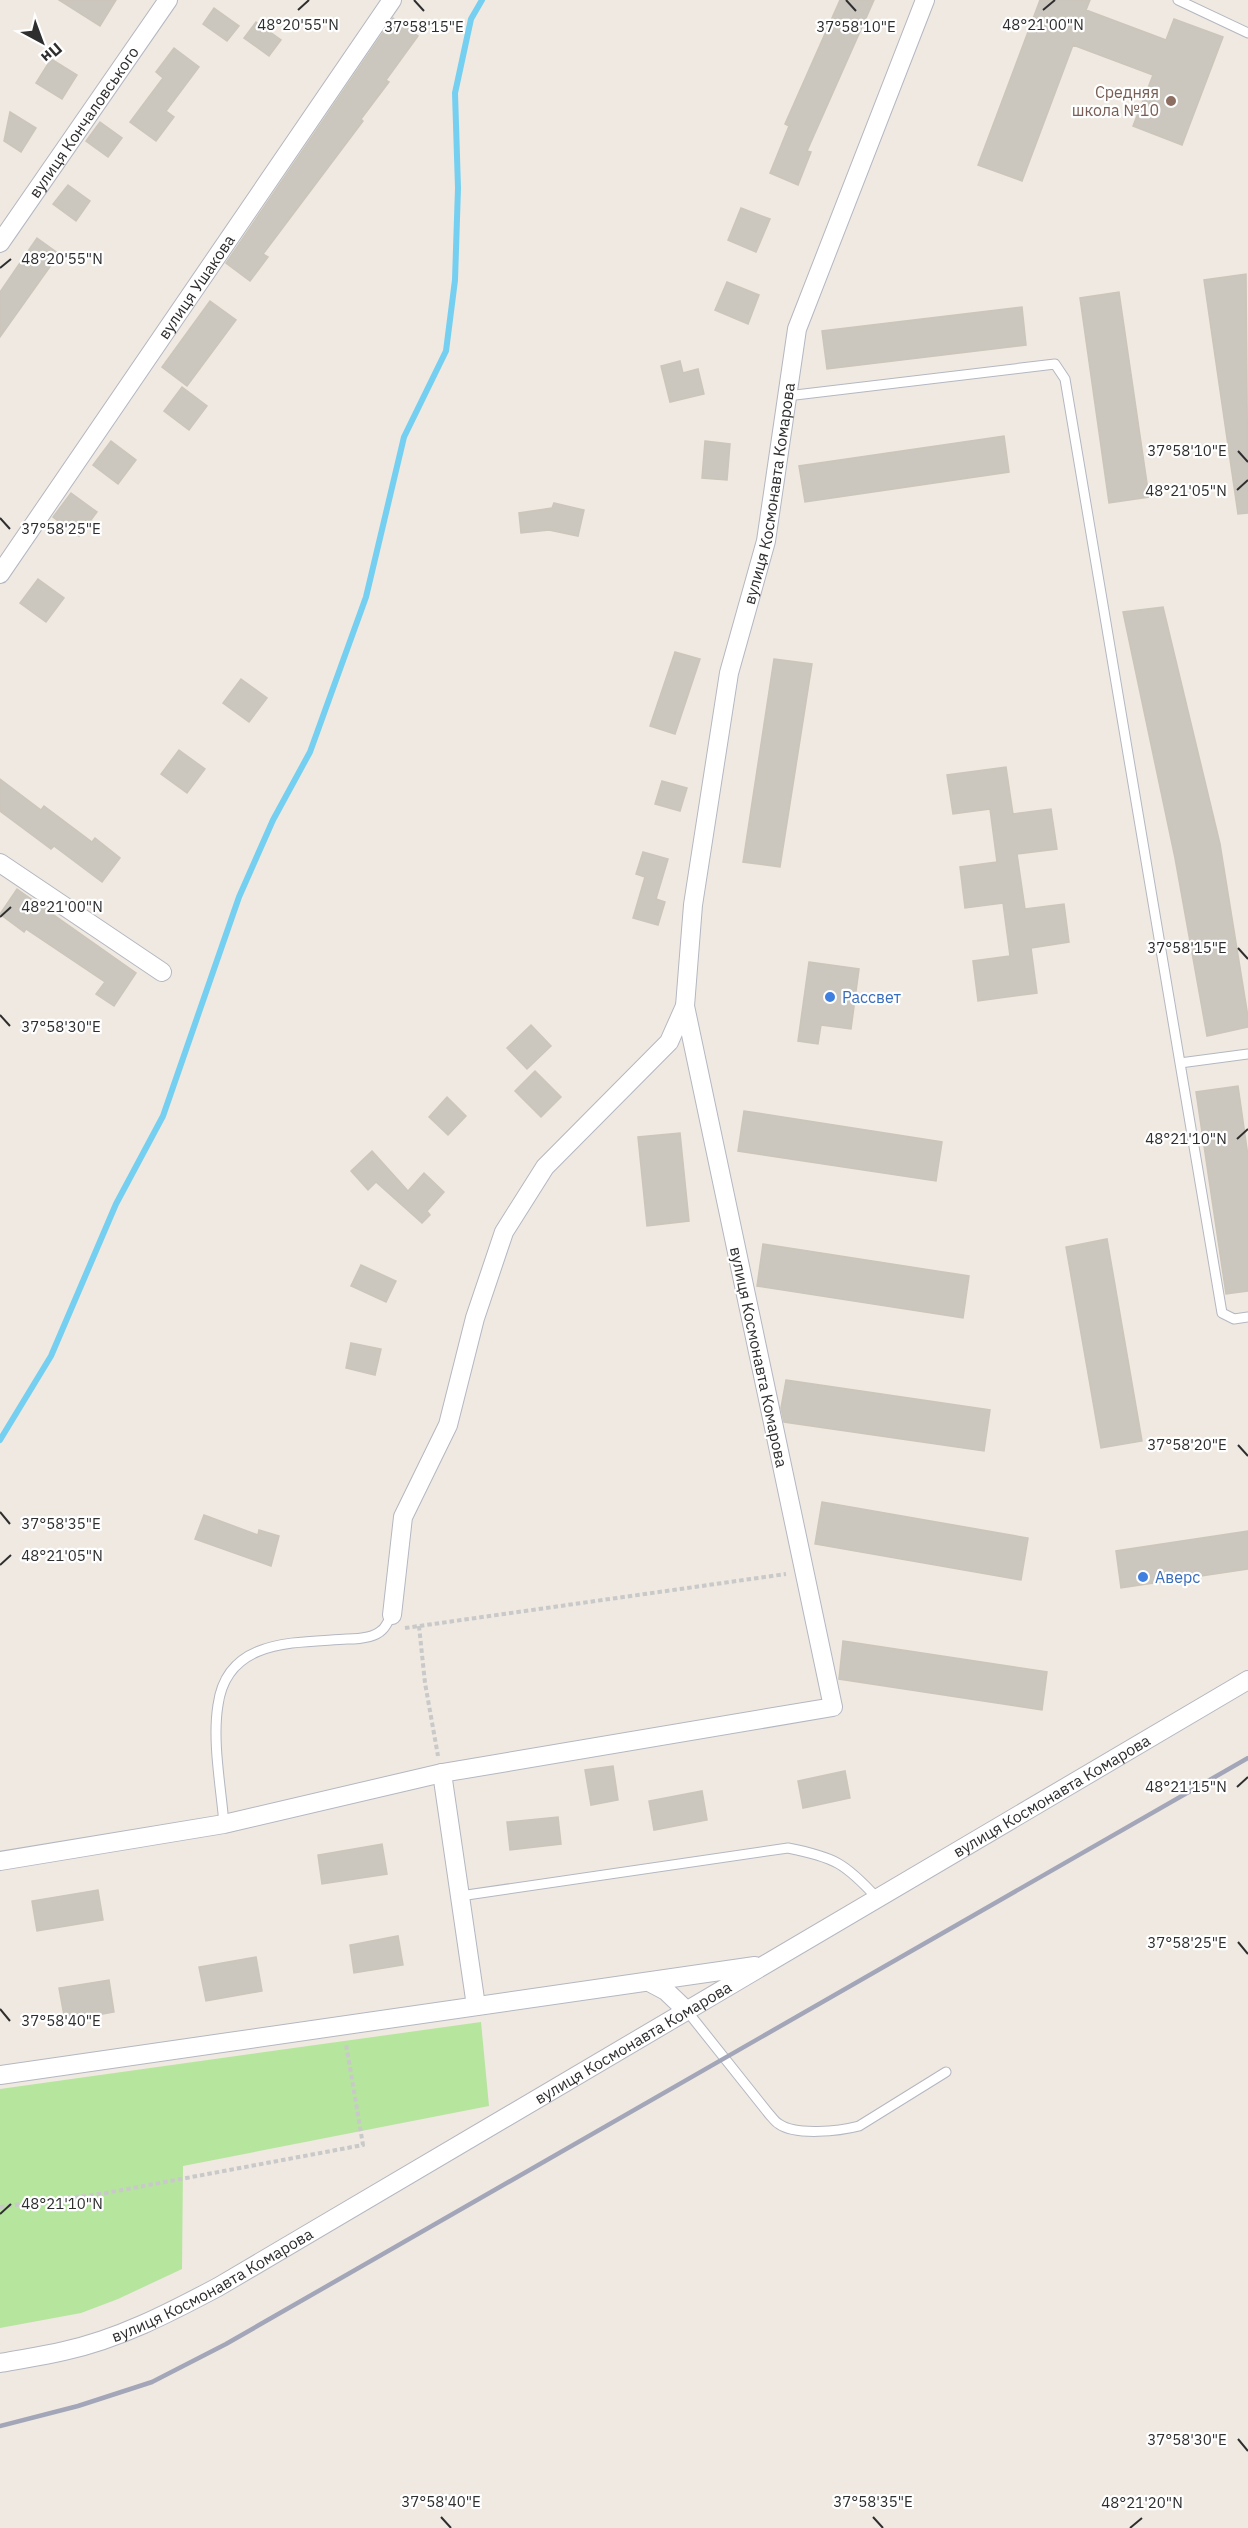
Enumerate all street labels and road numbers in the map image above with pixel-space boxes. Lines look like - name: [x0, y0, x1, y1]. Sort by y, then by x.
- street label: вулиця Кончаловського: [24, 43, 143, 202]
- street label: вулиця Ушакова: [154, 230, 239, 343]
- street label: вулиця Космонавта Комарова: [739, 381, 799, 607]
- street label: вулиця Космонавта Комарова: [726, 1245, 792, 1470]
- street label: вулиця Космонавта Комарова: [949, 1730, 1154, 1862]
- street label: вулиця Космонавта Комарова: [531, 1976, 735, 2108]
- street label: вулиця Космонавта Комарова: [109, 2223, 317, 2346]

